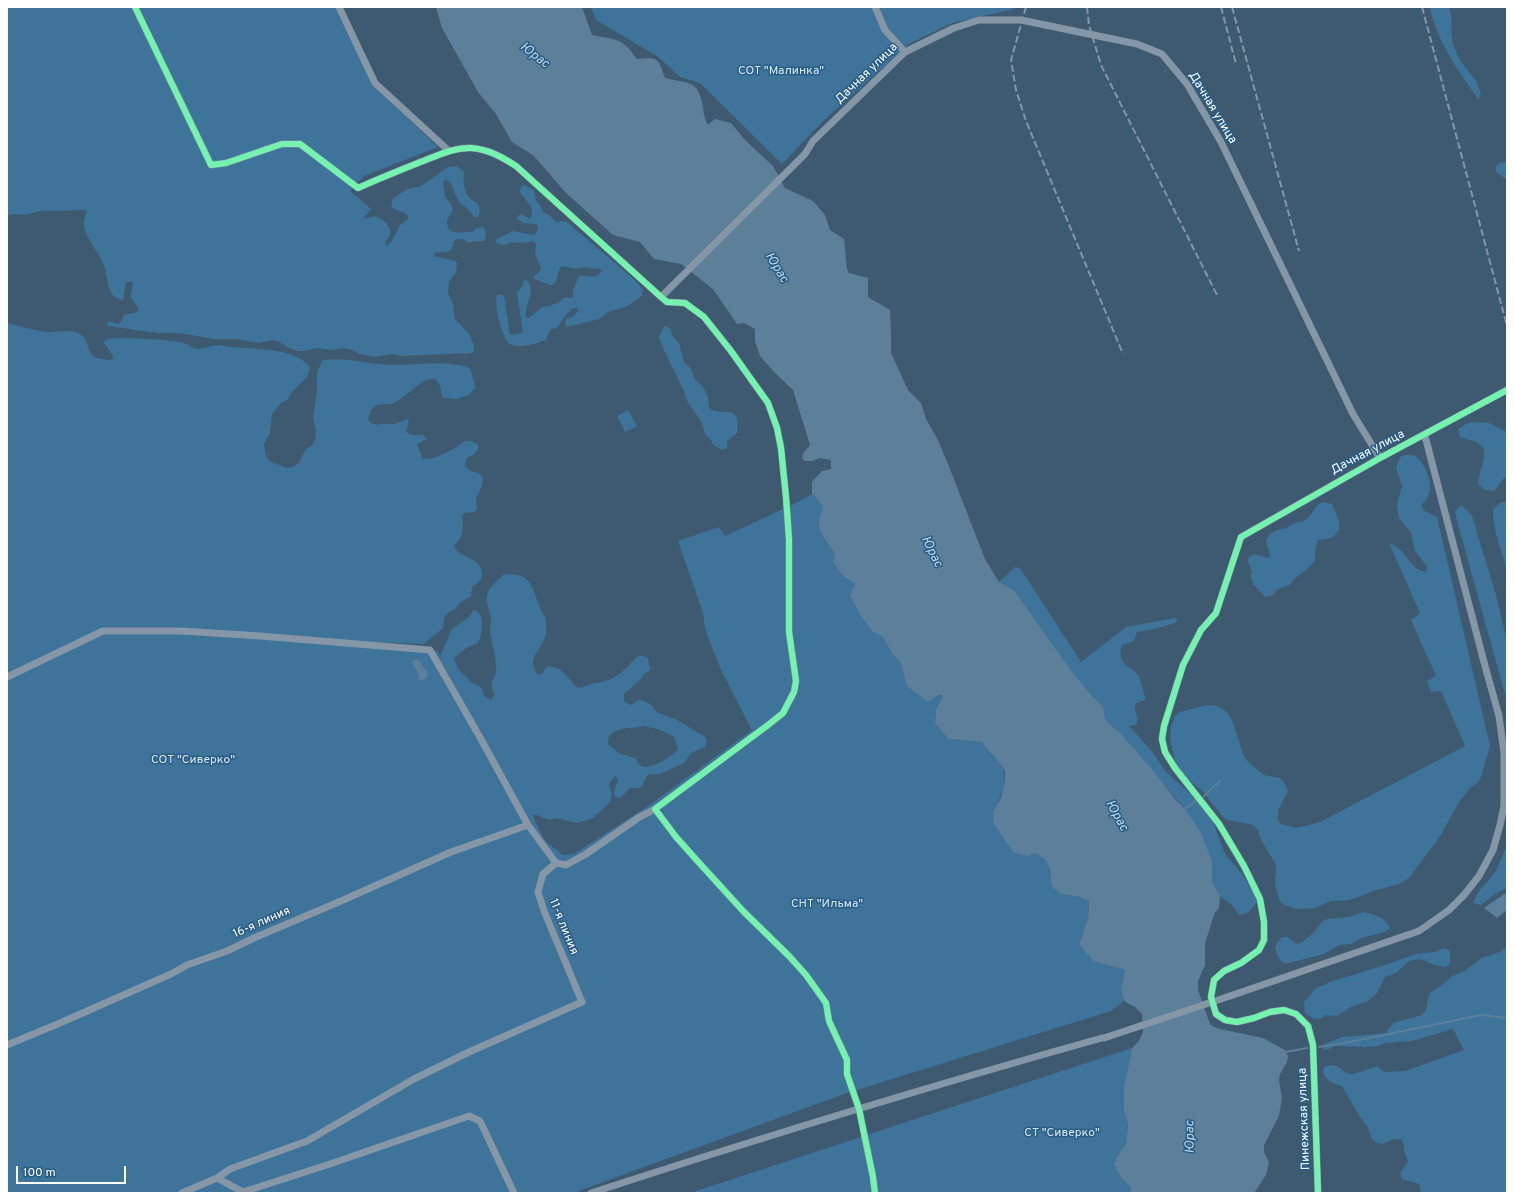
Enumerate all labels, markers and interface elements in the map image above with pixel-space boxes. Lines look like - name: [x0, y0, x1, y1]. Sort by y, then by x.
- water label: Юрас: [516, 40, 552, 72]
- street label: Дачная улица: [833, 41, 901, 107]
- park label: СОТ "Малинка": [738, 65, 824, 79]
- street label: Дачная улица: [1185, 69, 1239, 147]
- water label: Юрас: [761, 250, 791, 286]
- street label: Дачная улица: [1329, 428, 1407, 478]
- water label: Юрас: [917, 534, 945, 570]
- park label: СОТ "Сиверко": [151, 754, 235, 768]
- water label: Юрас: [1101, 798, 1131, 834]
- street label: 11-я линия: [545, 897, 581, 957]
- park label: СНТ "Ильма": [791, 898, 863, 912]
- street label: 16-я линия: [231, 904, 293, 942]
- street label: Пинежская улица: [1296, 1068, 1314, 1170]
- water label: Юрас: [1183, 1120, 1199, 1154]
- park label: СТ "Сиверко": [1024, 1127, 1100, 1141]
- scale bar: [18, 1158, 128, 1184]
- text: 100 m: [23, 1165, 56, 1181]

